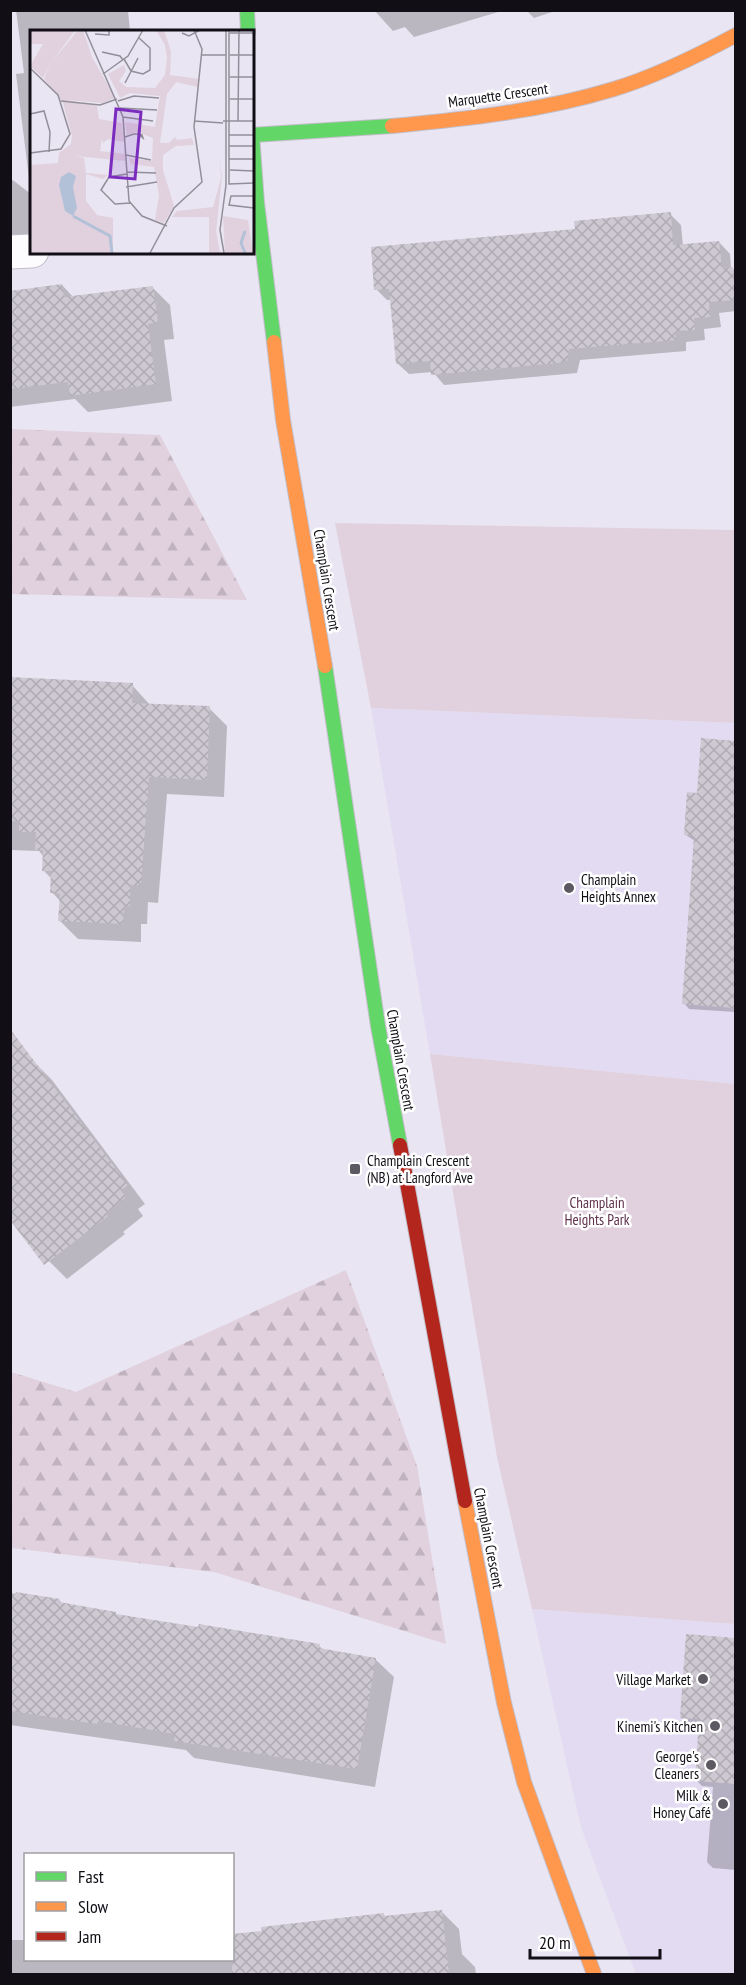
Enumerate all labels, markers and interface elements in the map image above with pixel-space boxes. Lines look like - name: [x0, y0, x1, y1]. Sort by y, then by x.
- inset map: [30, 30, 254, 254]
- street label: Marquette Crescent: [447, 79, 549, 111]
- street label: Champlain Crescent: [310, 528, 344, 632]
- place label: Champlain Heights Annex: [581, 870, 656, 906]
- marker: Champlain Heights Annex: [562, 881, 576, 895]
- street label: Champlain Crescent: [383, 1008, 419, 1112]
- place label: Champlain Crescent (NB) at Langford Ave: [367, 1151, 473, 1187]
- marker: Champlain Crescent (NB) at Langford Ave: [348, 1162, 362, 1176]
- park label: Champlain Heights Park: [564, 1193, 630, 1229]
- street label: Champlain Crescent: [470, 1486, 508, 1590]
- place label: Village Market: [615, 1670, 691, 1689]
- marker: Village Market: [696, 1672, 710, 1686]
- place label: Kinemi's Kitchen: [617, 1717, 703, 1736]
- marker: Kinemi's Kitchen: [708, 1719, 722, 1733]
- place label: George's Cleaners: [654, 1747, 699, 1783]
- marker: George's Cleaners: [704, 1758, 718, 1772]
- place label: Milk & Honey Café: [653, 1786, 711, 1822]
- marker: Milk & Honey Café: [716, 1797, 730, 1811]
- legend: [24, 1853, 234, 1961]
- text: Fast: [78, 1865, 104, 1888]
- text: Slow: [78, 1895, 109, 1918]
- scale bar: [530, 1922, 660, 1960]
- text: Jam: [77, 1925, 101, 1948]
- text: 20 m: [539, 1931, 571, 1954]

